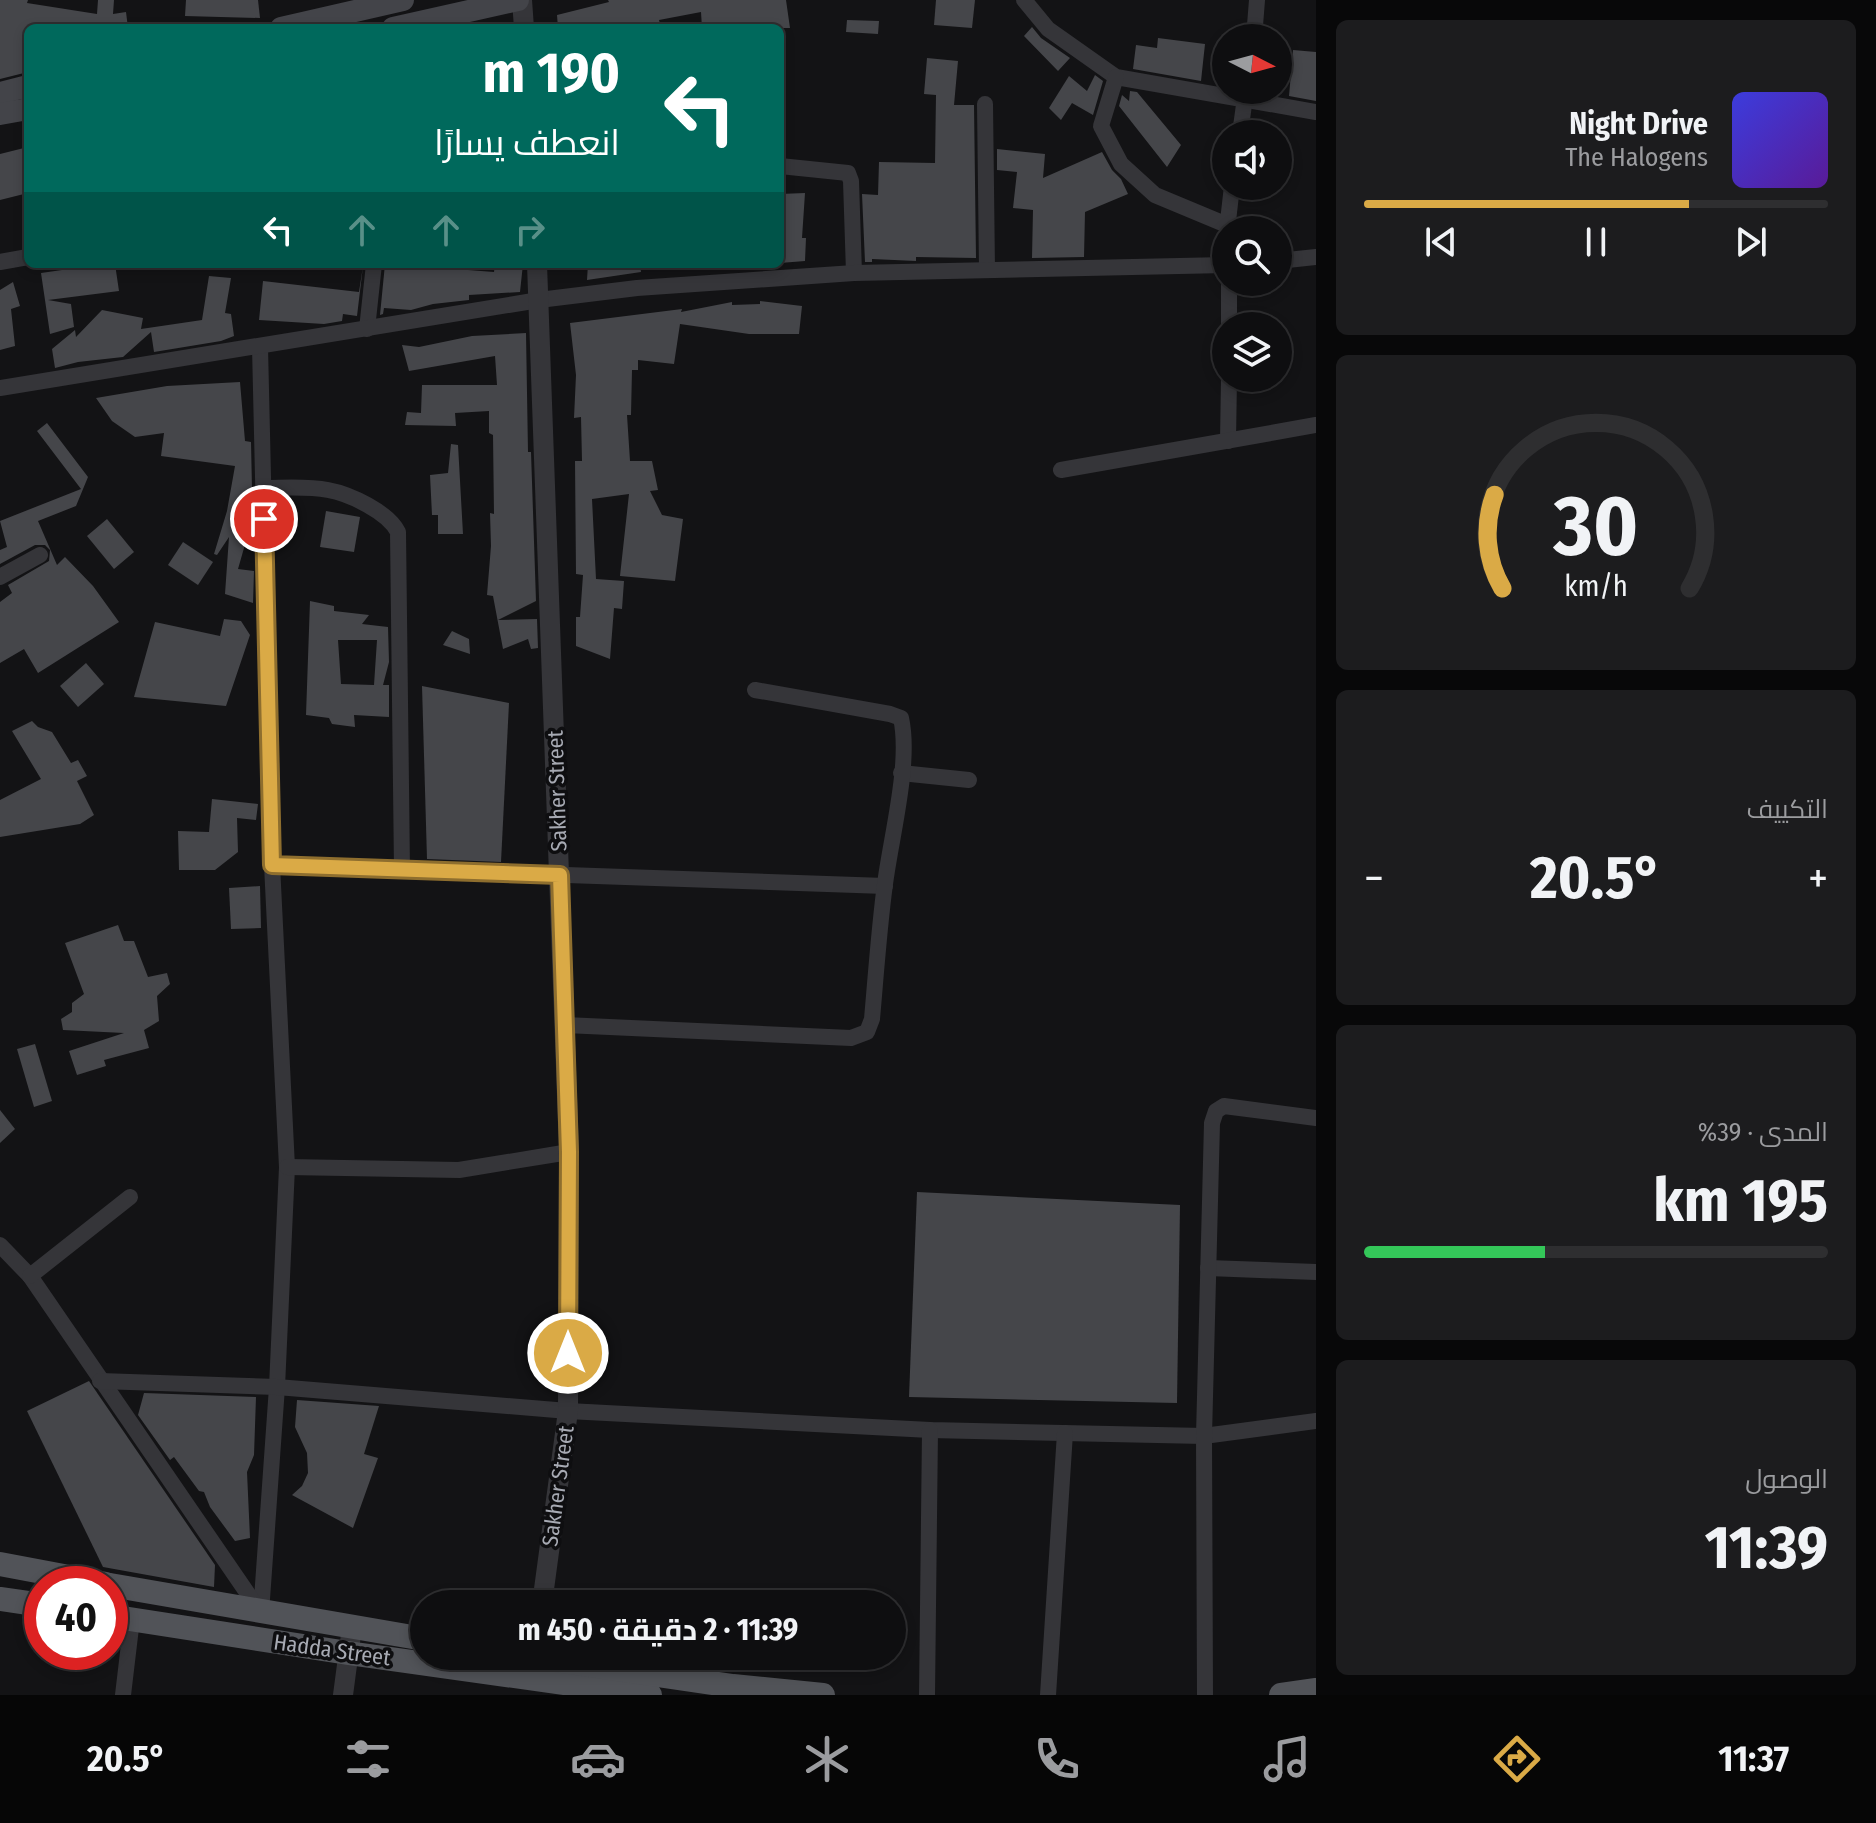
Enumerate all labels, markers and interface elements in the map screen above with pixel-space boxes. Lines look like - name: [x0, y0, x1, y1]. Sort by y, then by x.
- north arrow: [1212, 24, 1292, 104]
- map controls: [1212, 24, 1292, 392]
- text: 190 m: [482, 40, 620, 107]
- icon: left: [648, 56, 752, 160]
- text: Night Drive: [1569, 106, 1708, 142]
- button: sound: [1212, 120, 1292, 200]
- text: انعطف يسارًا: [434, 121, 620, 165]
- text: The Halogens: [1565, 142, 1708, 173]
- icon: left: [256, 208, 300, 252]
- icon: ahead: [340, 208, 384, 252]
- icon: ahead: [424, 208, 468, 252]
- icon: right: [508, 208, 552, 252]
- button: search: [1212, 216, 1292, 296]
- icon: previous: [1419, 220, 1463, 264]
- icon: pause: [1574, 220, 1618, 264]
- icon: next: [1729, 220, 1773, 264]
- button: layers: [1212, 312, 1292, 392]
- text: 30: [1553, 476, 1638, 576]
- pin: [230, 485, 298, 553]
- icon: arrive: [242, 497, 286, 541]
- text: km/h: [1564, 569, 1628, 604]
- street label: Sakher Street: [541, 729, 573, 852]
- text: التكييف: [1746, 794, 1828, 825]
- text: 20.5°: [1530, 842, 1662, 914]
- text: −: [1364, 852, 1384, 905]
- text: +: [1808, 852, 1828, 905]
- text: المدى · 39%: [1698, 1117, 1828, 1148]
- text: 195 km: [1653, 1165, 1828, 1237]
- position arrow: [526, 1311, 610, 1395]
- street label: Sakher Street: [536, 1423, 580, 1548]
- text: الوصول: [1745, 1464, 1828, 1495]
- text: 11:39: [1705, 1512, 1828, 1584]
- speed limit sign: 40: [24, 1566, 128, 1670]
- text: 11:39 · 2 دقيقة · 450 m: [518, 1612, 798, 1648]
- street label: Hadda Street: [272, 1628, 393, 1672]
- icon: filters: [340, 1731, 396, 1787]
- icon: car: [570, 1731, 626, 1787]
- icon: climate: [799, 1731, 855, 1787]
- icon: phone: [1029, 1731, 1085, 1787]
- icon: music: [1259, 1731, 1315, 1787]
- icon: directions: [1489, 1731, 1545, 1787]
- text: 20.5°: [87, 1737, 166, 1781]
- text: 11:37: [1718, 1737, 1789, 1781]

